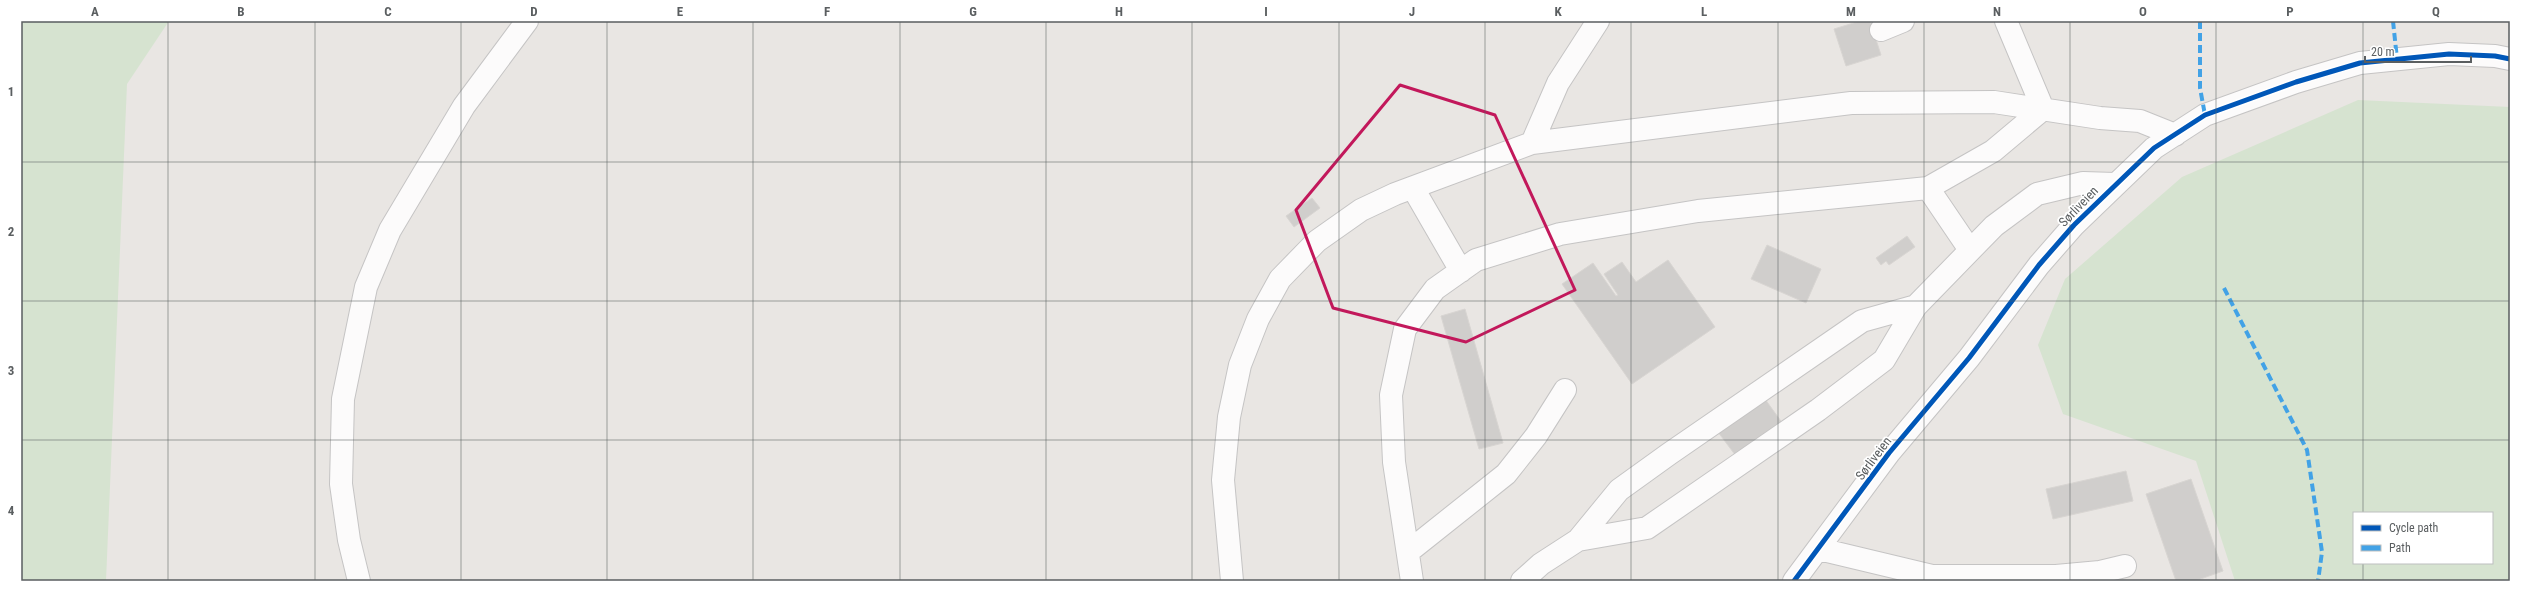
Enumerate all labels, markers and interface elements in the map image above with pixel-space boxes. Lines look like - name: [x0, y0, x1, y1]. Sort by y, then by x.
- text: A: [91, 4, 99, 19]
- text: B: [237, 4, 245, 19]
- text: C: [384, 4, 392, 19]
- text: D: [530, 4, 538, 19]
- text: E: [677, 4, 684, 19]
- text: F: [824, 4, 830, 19]
- text: G: [969, 4, 977, 19]
- text: H: [1115, 4, 1123, 19]
- text: I: [1264, 4, 1268, 19]
- text: J: [1409, 4, 1415, 19]
- text: K: [1554, 4, 1562, 19]
- text: L: [1701, 4, 1707, 19]
- text: M: [1846, 4, 1856, 19]
- text: N: [1993, 4, 2001, 19]
- text: O: [2139, 4, 2147, 19]
- text: P: [2286, 4, 2294, 19]
- text: Q: [2432, 4, 2440, 19]
- scale bar: [2365, 38, 2471, 64]
- text: 20 m: [2371, 45, 2395, 59]
- text: 1: [8, 84, 14, 99]
- street label: Sørliveien: [2056, 183, 2101, 230]
- text: 2: [8, 224, 15, 239]
- text: 3: [8, 363, 14, 378]
- street label: Sørliveien: [1852, 434, 1894, 483]
- text: 4: [8, 503, 15, 518]
- legend: [2353, 512, 2493, 564]
- text: Cycle path: [2389, 521, 2439, 535]
- text: Path: [2389, 541, 2411, 555]

